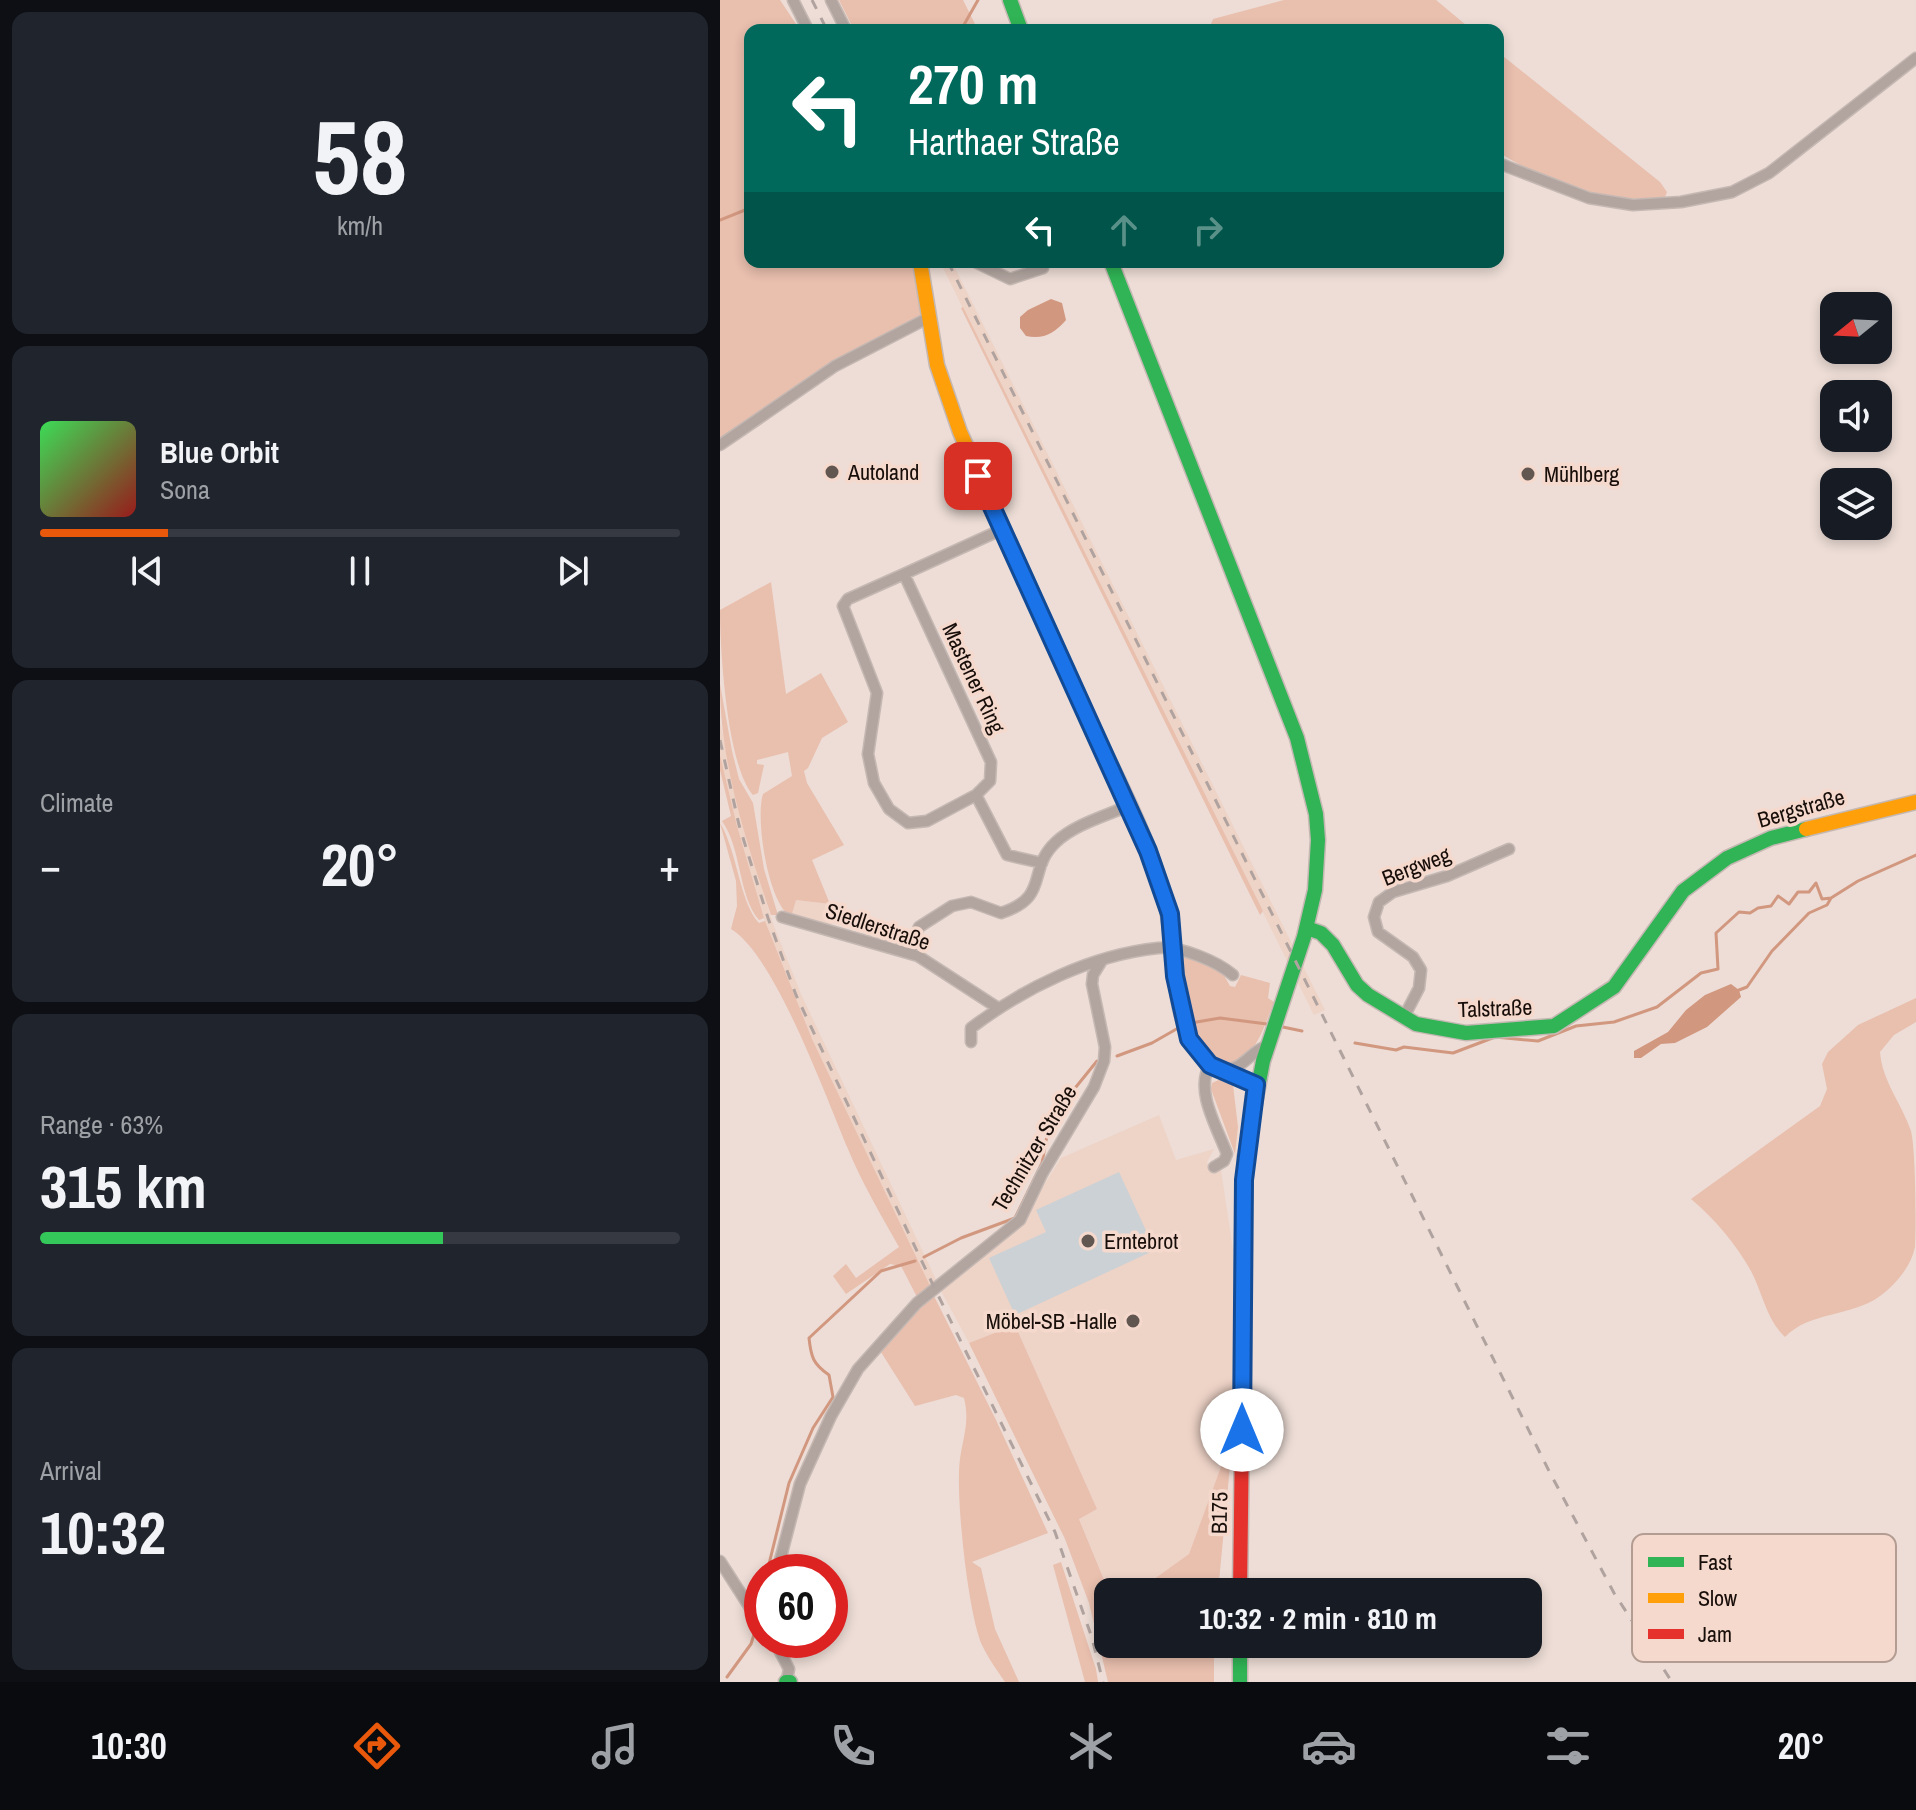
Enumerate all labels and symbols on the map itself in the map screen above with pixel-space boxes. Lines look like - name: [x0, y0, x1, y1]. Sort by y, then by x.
- north arrow: [1820, 292, 1892, 364]
- pin: [944, 442, 1012, 510]
- place label: Autoland: [847, 457, 919, 487]
- place label: Mühlberg: [1544, 459, 1619, 489]
- marker: Autoland: [823, 463, 841, 481]
- marker: Mühlberg: [1519, 465, 1537, 483]
- street label: Mastener Ring: [935, 618, 1013, 738]
- street label: Bergstraße: [1754, 781, 1848, 835]
- street label: Bergweg: [1377, 839, 1455, 893]
- street label: Siedlerstraße: [822, 895, 934, 957]
- street label: Talstraße: [1457, 992, 1533, 1024]
- street label: Technitzer Straße: [984, 1079, 1084, 1217]
- place label: Erntebrot: [1104, 1226, 1178, 1256]
- marker: Erntebrot: [1079, 1232, 1097, 1250]
- place label: Möbel-SB -Halle: [986, 1306, 1117, 1336]
- marker: Möbel-SB -Halle: [1124, 1312, 1142, 1330]
- position arrow: [1200, 1388, 1284, 1472]
- street label: B175: [1204, 1492, 1234, 1534]
- legend: [1632, 1534, 1896, 1662]
- text: Fast: [1698, 1547, 1732, 1577]
- speed limit sign: 60: [744, 1554, 848, 1658]
- text: Slow: [1698, 1583, 1737, 1613]
- text: Jam: [1698, 1619, 1732, 1649]

